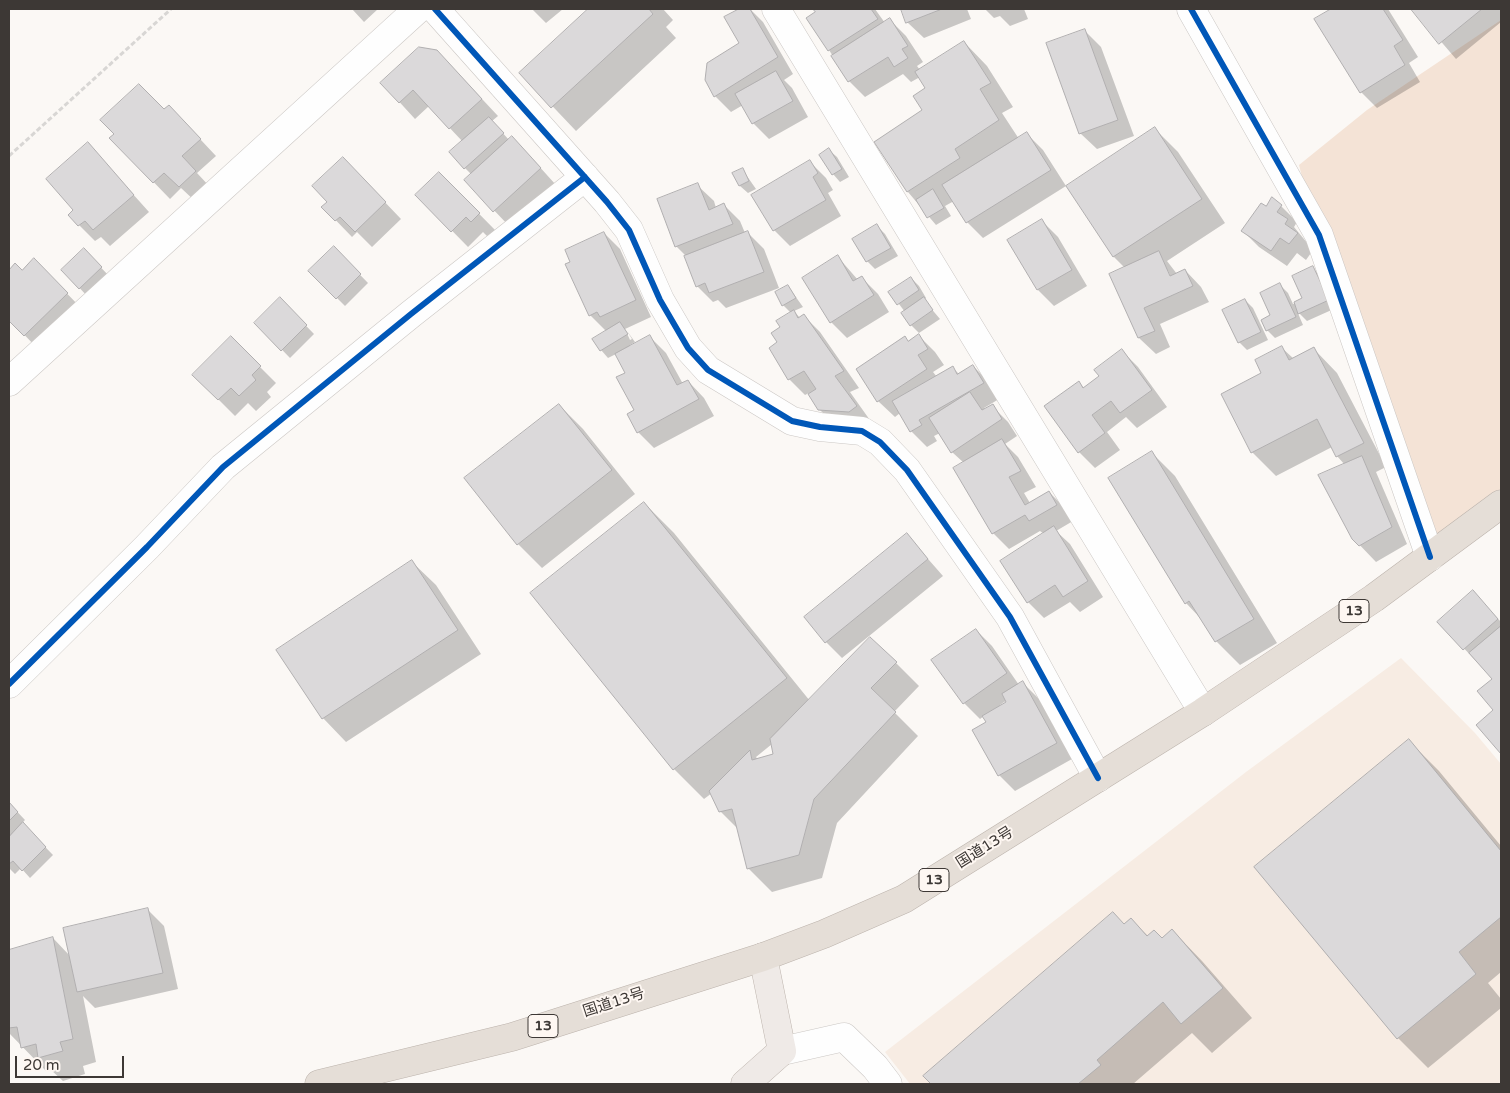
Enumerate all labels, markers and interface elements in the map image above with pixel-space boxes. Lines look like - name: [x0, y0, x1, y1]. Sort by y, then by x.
- road number: 13: [1339, 600, 1369, 622]
- street label: 国道13号: [953, 823, 1017, 873]
- road number: 13: [919, 868, 949, 892]
- street label: 国道13号: [581, 985, 647, 1021]
- road number: 13: [528, 1014, 558, 1038]
- scale bar: [18, 1046, 126, 1078]
- text: 20 m: [23, 1056, 60, 1074]

